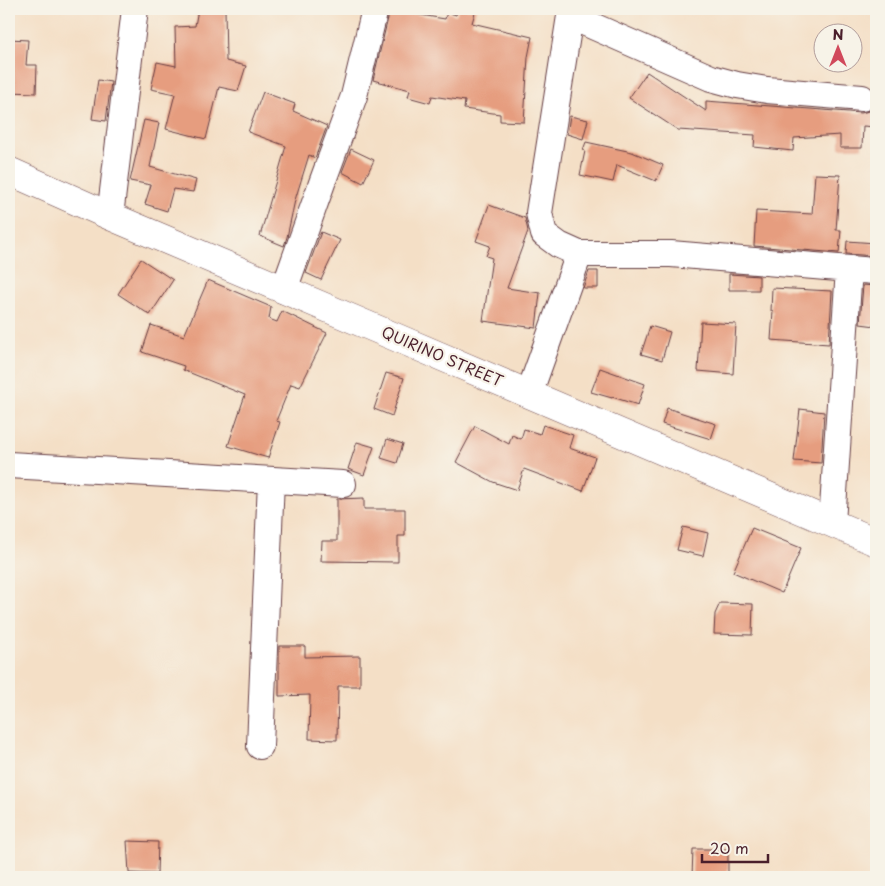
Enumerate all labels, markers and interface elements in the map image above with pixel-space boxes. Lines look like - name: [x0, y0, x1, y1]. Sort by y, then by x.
- north arrow: [812, 22, 862, 72]
- text: N: [832, 24, 844, 45]
- street label: QUIRINO STREET: [378, 320, 508, 392]
- scale bar: [702, 831, 769, 863]
- text: 20 m: [710, 836, 749, 859]

